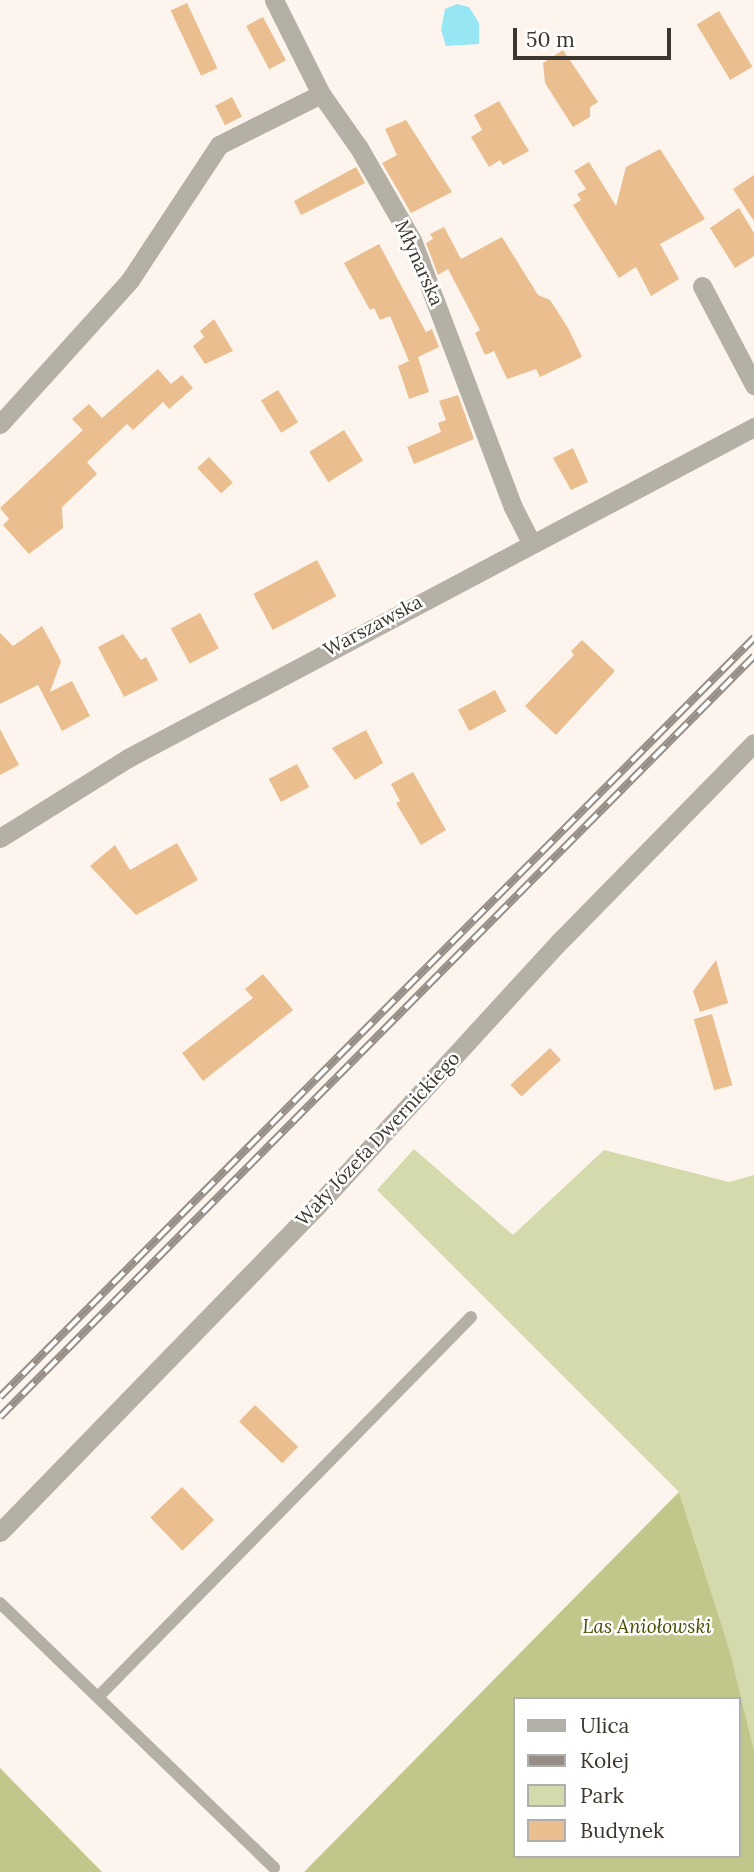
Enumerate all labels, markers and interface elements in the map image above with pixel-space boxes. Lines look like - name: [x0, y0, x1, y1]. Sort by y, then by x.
- scale bar: [516, 14, 674, 58]
- text: 50 m: [526, 26, 575, 53]
- street label: Młynarska: [390, 217, 448, 309]
- street label: Warszawska: [320, 591, 426, 661]
- street label: Wały Józefa Dwernickiego: [291, 1047, 465, 1231]
- park label: Las Aniołowski: [583, 1616, 711, 1638]
- legend: [512, 1697, 740, 1858]
- text: Ulica: [580, 1712, 629, 1739]
- text: Kolej: [580, 1747, 629, 1774]
- text: Park: [580, 1782, 624, 1809]
- text: Budynek: [580, 1817, 664, 1844]

